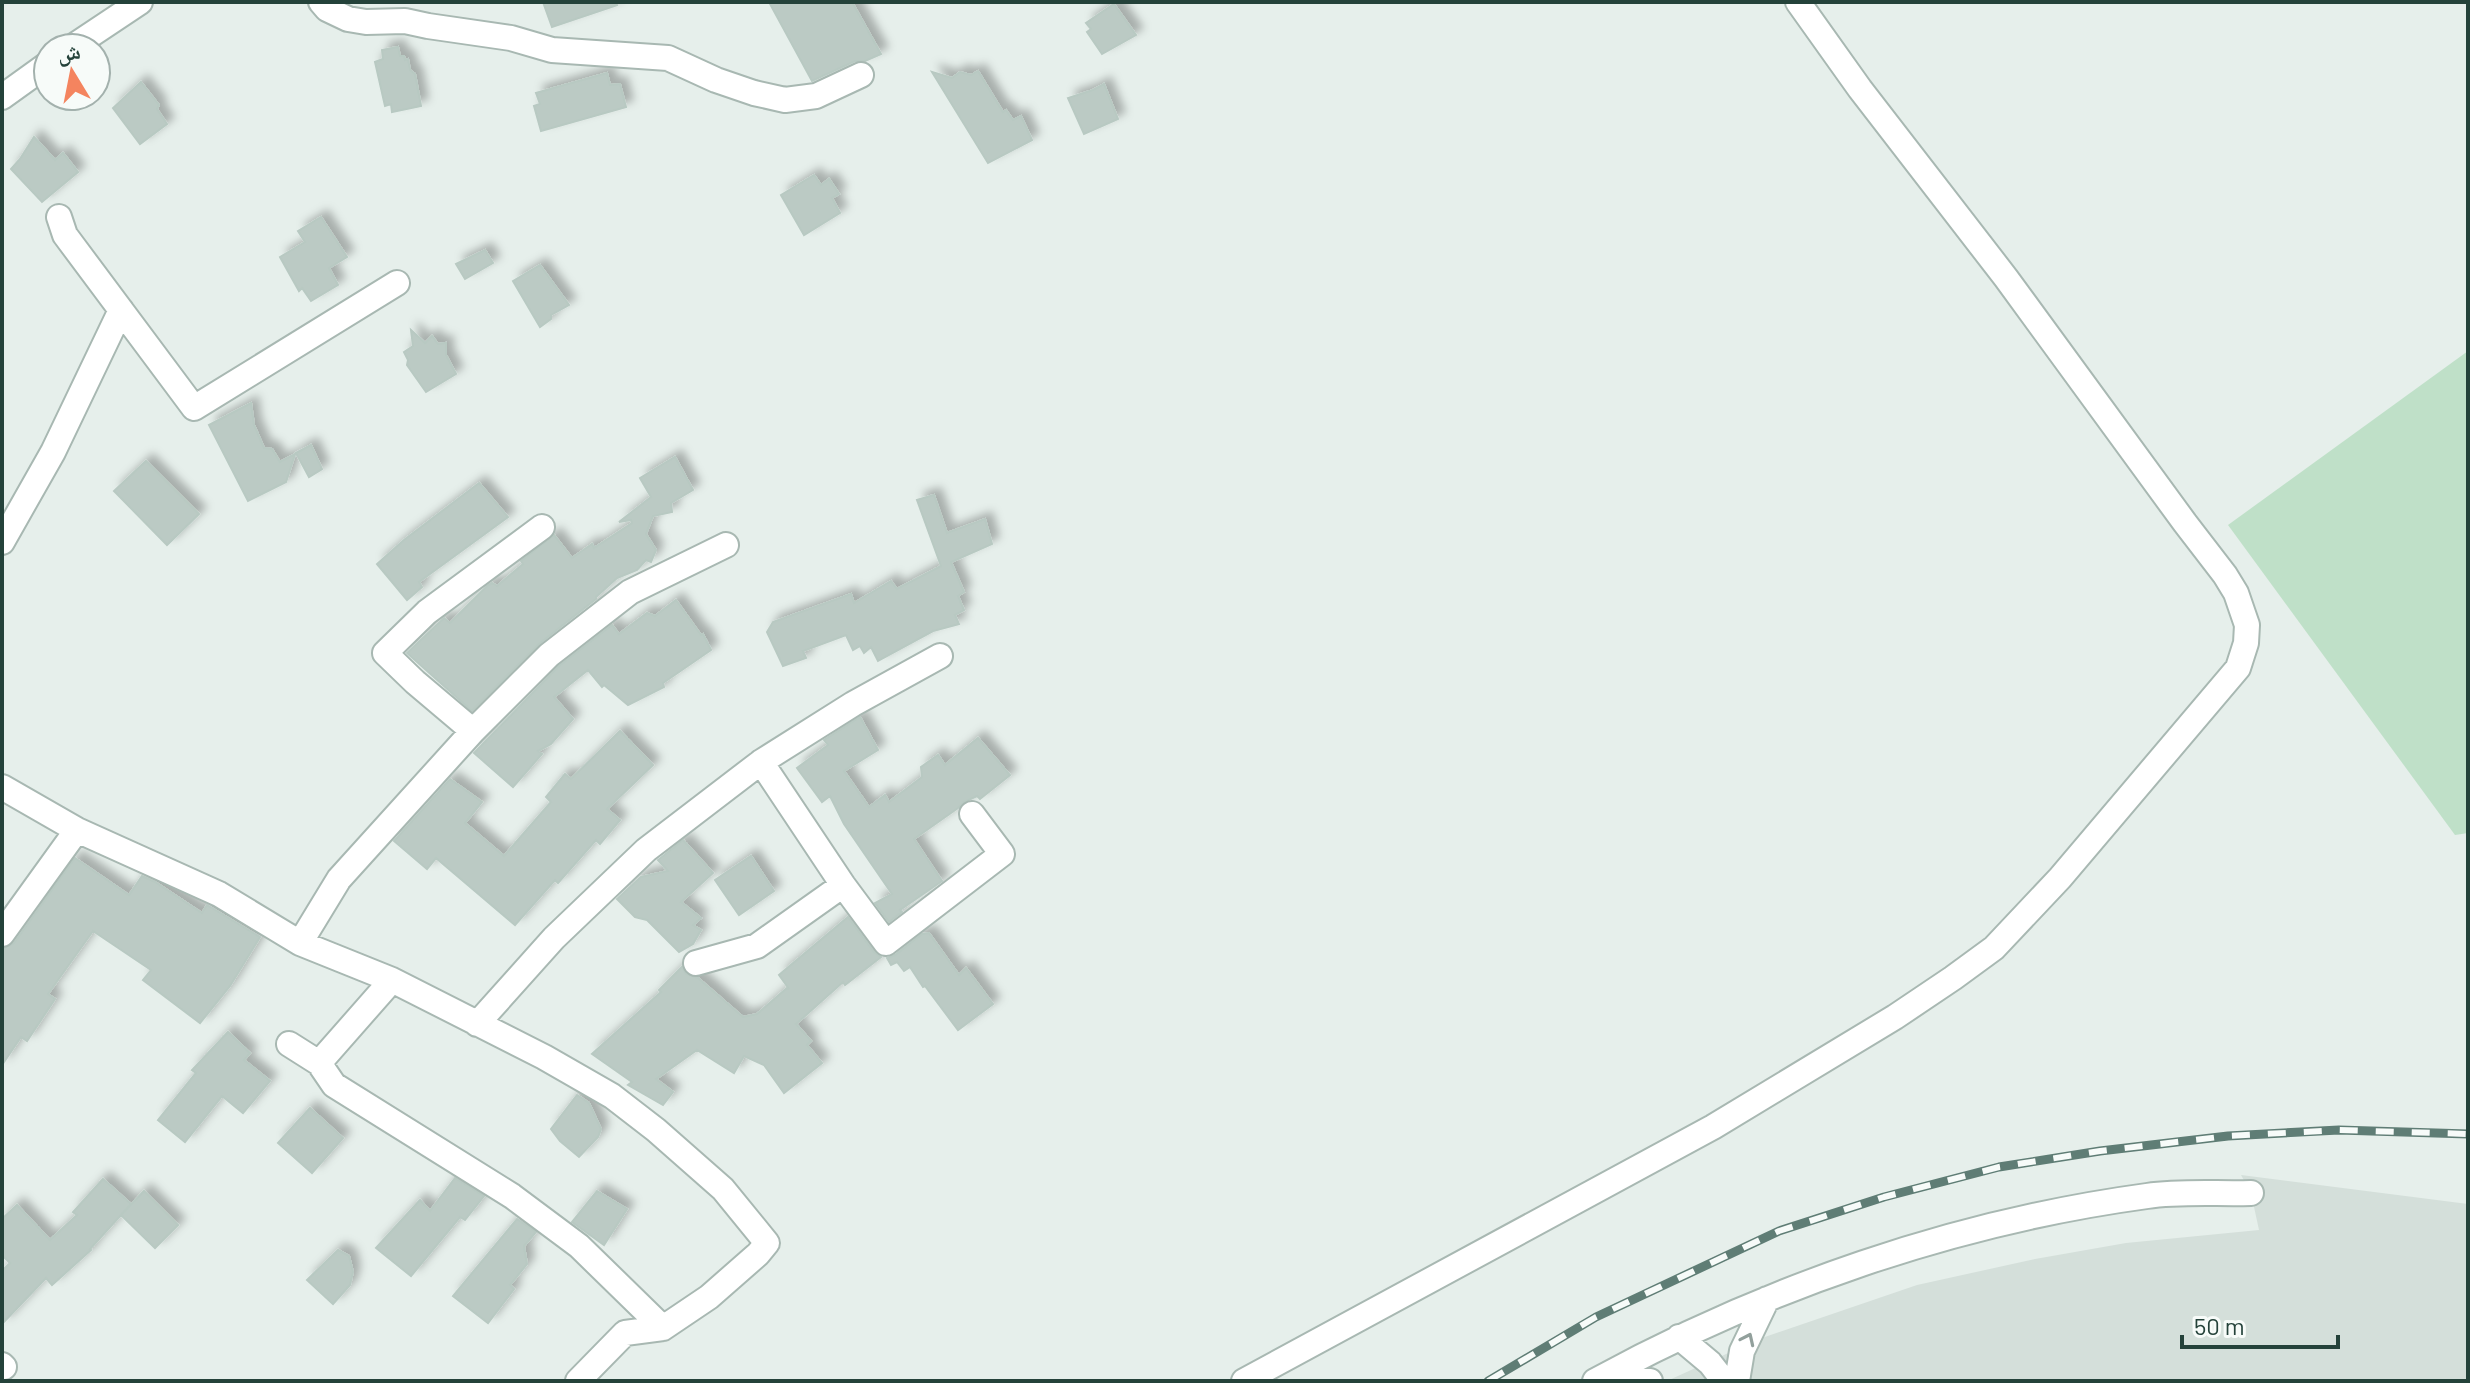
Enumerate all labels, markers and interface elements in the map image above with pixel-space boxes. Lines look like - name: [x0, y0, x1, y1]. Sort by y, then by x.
- north arrow: [32, 32, 112, 112]
- text: ش: [55, 36, 82, 68]
- scale bar: [2182, 1299, 2338, 1349]
- text: 50 m: [2194, 1311, 2245, 1340]
- one-way arrow: [1738, 1332, 1754, 1347]

